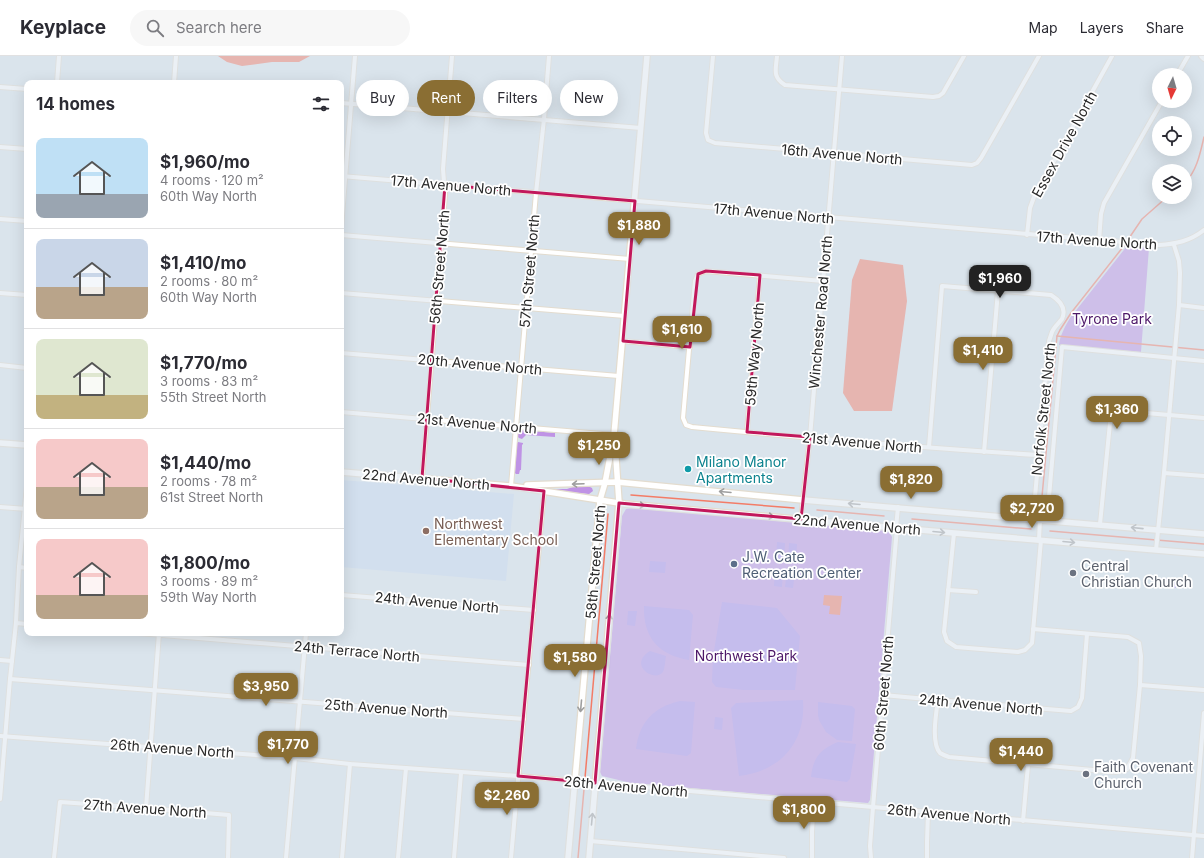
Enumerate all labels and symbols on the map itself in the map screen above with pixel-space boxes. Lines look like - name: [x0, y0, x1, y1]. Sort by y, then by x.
- north arrow: [1152, 68, 1192, 108]
- street label: Essex Drive North: [1028, 88, 1100, 200]
- street label: 16th Avenue North: [781, 140, 903, 168]
- street label: 17th Avenue North: [390, 171, 512, 199]
- street label: 17th Avenue North: [713, 199, 835, 227]
- street label: 56th Street North: [426, 209, 452, 325]
- pin: $1,880: [606, 212, 672, 246]
- street label: 57th Street North: [516, 213, 542, 329]
- street label: 17th Avenue North: [1036, 227, 1158, 253]
- street label: Winchester Road North: [805, 234, 835, 390]
- pin: $1,960: [967, 265, 1033, 299]
- street label: 59th Way North: [741, 301, 767, 407]
- park label: Tyrone Park: [1072, 310, 1152, 327]
- pin: $1,610: [649, 316, 715, 350]
- pin: $1,410: [950, 337, 1016, 371]
- street label: Norfolk Street North: [1028, 342, 1058, 476]
- street label: 20th Avenue North: [417, 350, 543, 378]
- pin: $1,360: [1084, 396, 1150, 430]
- street label: 21st Avenue North: [416, 409, 538, 437]
- street label: 21st Avenue North: [801, 428, 923, 456]
- pin: $1,250: [566, 432, 632, 466]
- place label: Milano Manor Apartments: [696, 453, 786, 486]
- marker: Milano Manor Apartments: [683, 464, 693, 474]
- street label: 22nd Avenue North: [361, 465, 491, 493]
- pin: $1,820: [878, 466, 944, 500]
- one-way arrow: [572, 480, 585, 487]
- one-way arrow: [719, 488, 732, 496]
- pin: $2,720: [999, 495, 1065, 529]
- one-way arrow: [848, 500, 861, 507]
- one-way arrow: [632, 501, 645, 509]
- street label: 58th Street North: [582, 504, 608, 620]
- street label: 22nd Avenue North: [792, 510, 922, 538]
- one-way arrow: [761, 513, 774, 520]
- place label: Northwest Elementary School: [434, 515, 558, 548]
- one-way arrow: [1131, 524, 1144, 531]
- marker: Northwest Elementary School: [421, 526, 431, 536]
- one-way arrow: [932, 529, 945, 536]
- one-way arrow: [1062, 539, 1075, 546]
- place label: J.W. Cate Recreation Center: [742, 548, 861, 581]
- place label: Central Christian Church: [1081, 557, 1192, 590]
- marker: J.W. Cate Recreation Center: [729, 559, 739, 569]
- marker: Central Christian Church: [1068, 568, 1078, 578]
- street label: 24th Avenue North: [374, 588, 500, 616]
- one-way arrow: [605, 614, 613, 627]
- street label: 60th Street North: [870, 635, 896, 751]
- street label: 24th Terrace North: [293, 637, 421, 665]
- pin: $1,580: [542, 644, 608, 678]
- park label: Northwest Park: [695, 647, 798, 664]
- pin: $3,950: [233, 673, 299, 707]
- street label: 24th Avenue North: [918, 690, 1044, 718]
- street label: 25th Avenue North: [323, 695, 449, 721]
- one-way arrow: [578, 699, 585, 712]
- pin: $1,770: [255, 731, 321, 765]
- street label: 26th Avenue North: [109, 735, 235, 761]
- pin: $1,440: [988, 738, 1054, 772]
- place label: Faith Covenant Church: [1094, 758, 1193, 791]
- marker: Faith Covenant Church: [1081, 769, 1091, 779]
- street label: 26th Avenue North: [563, 772, 689, 800]
- pin: $2,260: [474, 782, 540, 816]
- street label: 27th Avenue North: [83, 795, 207, 821]
- pin: $1,800: [771, 796, 837, 830]
- street label: 26th Avenue North: [886, 800, 1012, 828]
- one-way arrow: [589, 813, 596, 826]

